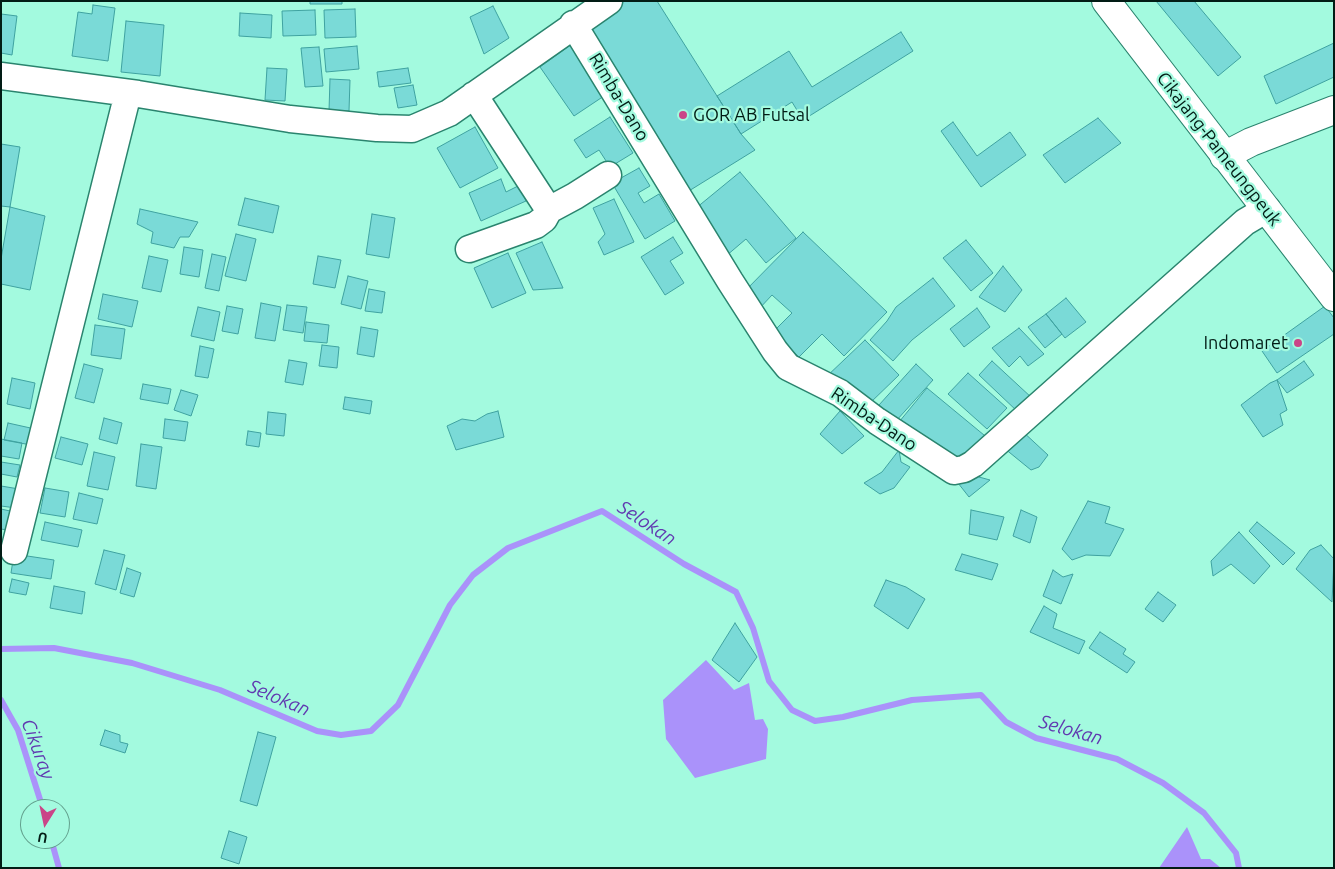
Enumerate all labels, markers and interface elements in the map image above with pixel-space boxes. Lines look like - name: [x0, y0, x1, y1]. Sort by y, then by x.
- street label: Rimba-Dano: [584, 49, 654, 145]
- street label: Cikajang-Pameungpeuk: [1152, 68, 1286, 230]
- place label: GOR AB Futsal: [693, 104, 810, 126]
- marker: GOR AB Futsal: [677, 109, 689, 121]
- place label: Indomaret: [1203, 332, 1288, 354]
- marker: Indomaret: [1292, 337, 1304, 349]
- street label: Rimba-Dano: [827, 382, 921, 456]
- water label: Selokan: [614, 496, 680, 550]
- water label: Selokan: [245, 675, 313, 721]
- water label: Selokan: [1037, 710, 1105, 750]
- water label: Cikuray: [17, 716, 59, 782]
- north arrow: [20, 799, 70, 849]
- text: U: [36, 829, 49, 847]

